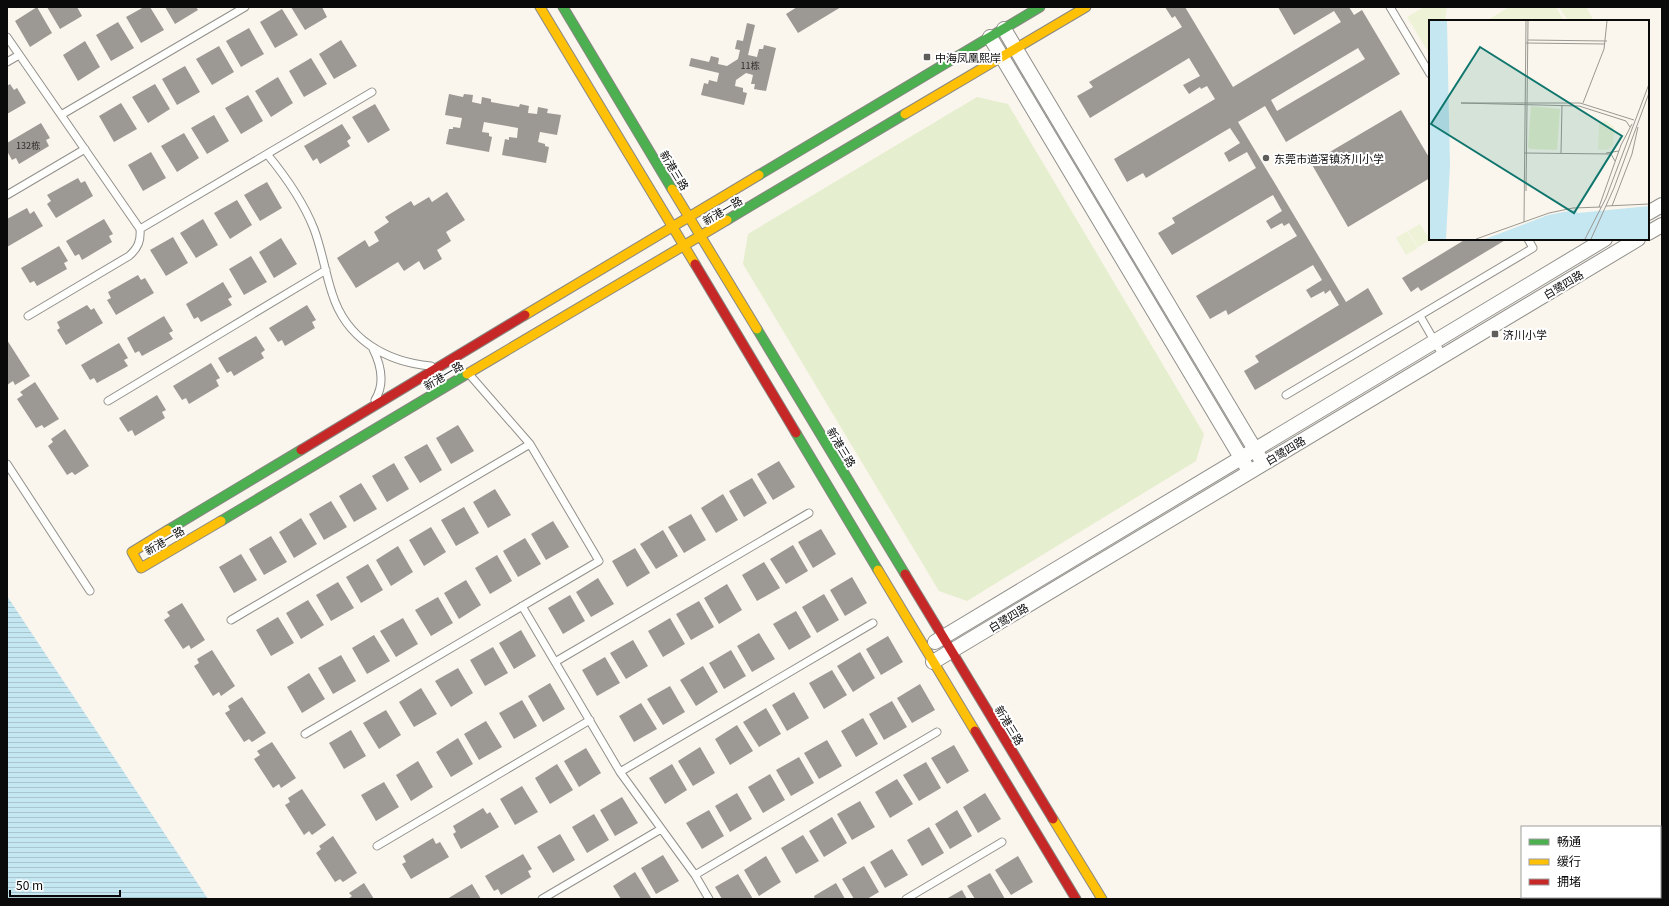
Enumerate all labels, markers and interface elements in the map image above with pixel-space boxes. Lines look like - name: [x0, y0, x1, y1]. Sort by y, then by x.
- inset map: [1429, 20, 1649, 240]
- place label: 中海凤凰熙岸: [935, 49, 1001, 65]
- marker: 中海凤凰熙岸: [922, 52, 932, 62]
- house number: 11栋: [741, 59, 760, 72]
- house number: 132栋: [16, 139, 40, 152]
- street label: 新港三路: [657, 147, 693, 193]
- place label: 东莞市道滘镇济川小学: [1274, 150, 1384, 166]
- marker: 东莞市道滘镇济川小学: [1261, 153, 1271, 163]
- street label: 新港一路: [699, 192, 745, 228]
- street label: 白鹭四路: [1540, 266, 1586, 302]
- place label: 济川小学: [1503, 326, 1547, 342]
- marker: 济川小学: [1490, 329, 1500, 339]
- street label: 新港一路: [420, 357, 466, 393]
- street label: 新港三路: [824, 424, 860, 470]
- street label: 白鹭四路: [1262, 432, 1308, 468]
- street label: 新港一路: [141, 522, 187, 558]
- street label: 白鹭四路: [985, 599, 1031, 635]
- street label: 新港三路: [992, 702, 1028, 748]
- legend: [1521, 826, 1661, 898]
- text: 畅通: [1557, 832, 1581, 849]
- text: 缓行: [1557, 852, 1581, 869]
- scale bar: [10, 872, 120, 898]
- text: 拥堵: [1557, 872, 1581, 889]
- text: 50 m: [16, 876, 43, 893]

